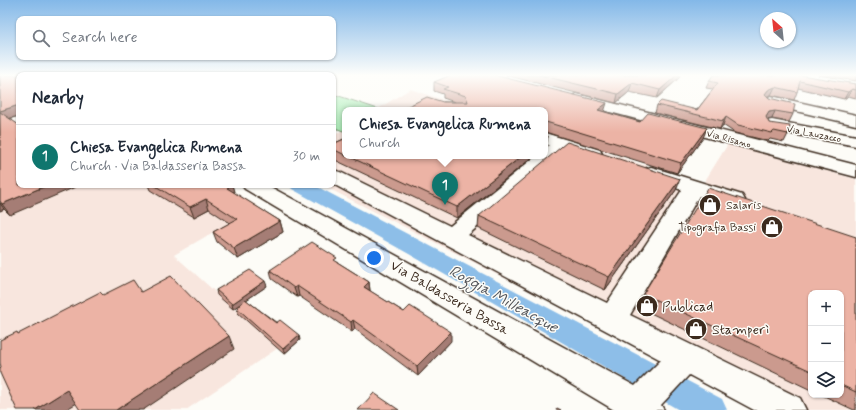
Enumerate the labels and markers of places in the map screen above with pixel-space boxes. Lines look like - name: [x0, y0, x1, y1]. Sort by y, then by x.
- pin: 1: [432, 172, 458, 205]
- shop icon: Salaris: [697, 192, 723, 218]
- place label: Salaris: [726, 198, 762, 214]
- shop icon: Tipografia Bassi: [759, 214, 785, 240]
- place label: Tipografia Bassi: [678, 220, 756, 236]
- shop icon: Publicad: [634, 293, 660, 319]
- place label: Publicad: [662, 298, 713, 316]
- shop icon: Stamperì: [683, 316, 709, 342]
- place label: Stamperì: [712, 321, 769, 339]

